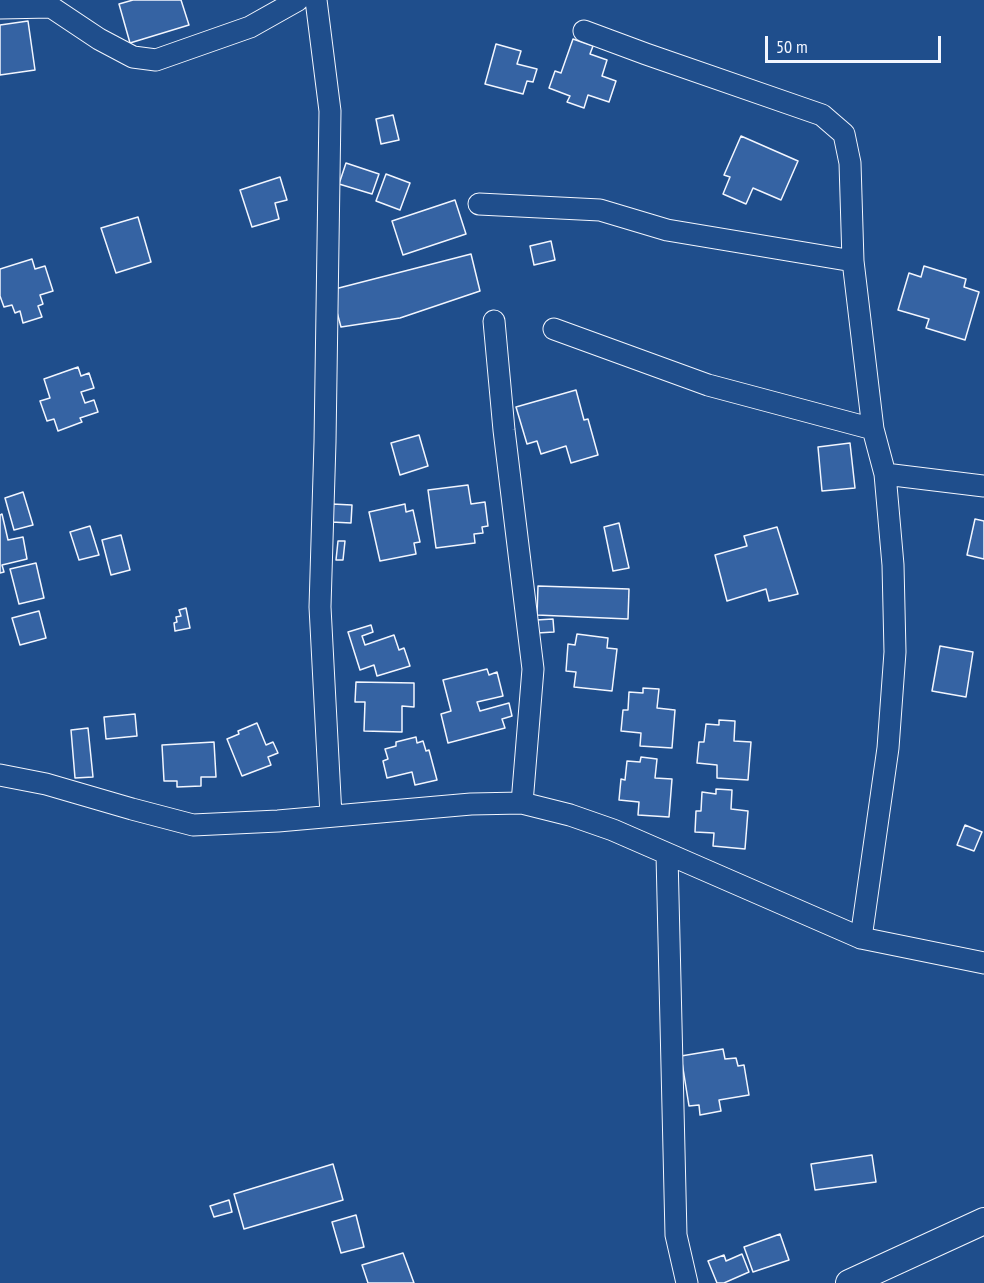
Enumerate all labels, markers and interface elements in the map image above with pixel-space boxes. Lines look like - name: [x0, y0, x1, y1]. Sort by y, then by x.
- scale bar: [768, 24, 944, 62]
- text: 50 m: [776, 35, 808, 58]

